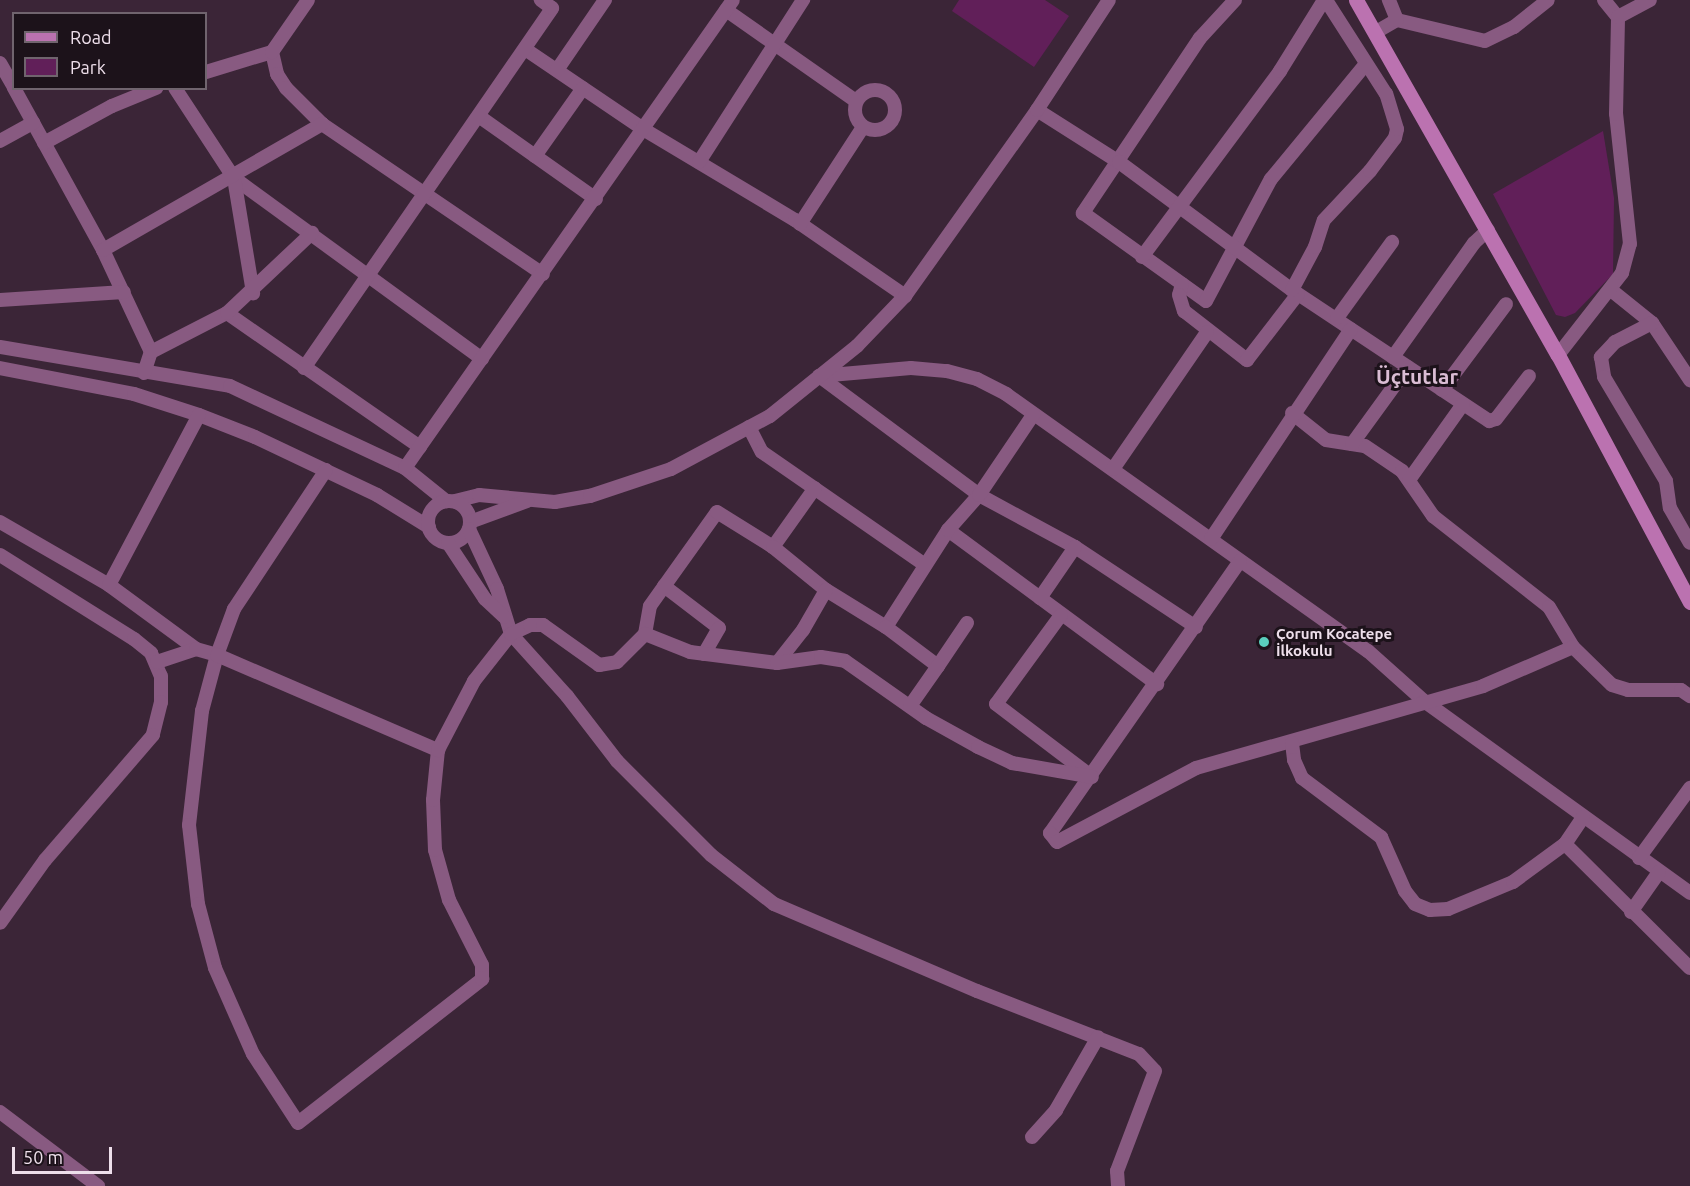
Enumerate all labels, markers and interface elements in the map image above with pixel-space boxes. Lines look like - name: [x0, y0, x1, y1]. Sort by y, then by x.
- legend: [12, 12, 207, 90]
- text: Road: [70, 27, 112, 47]
- text: Park: [70, 57, 106, 77]
- district label: Üçtutlar: [1376, 363, 1458, 389]
- place label: Çorum Kocatepe İlkokulu: [1276, 624, 1392, 659]
- marker: Çorum Kocatepe İlkokulu: [1257, 635, 1271, 649]
- scale bar: [15, 1135, 116, 1173]
- text: 50 m: [23, 1147, 63, 1167]

